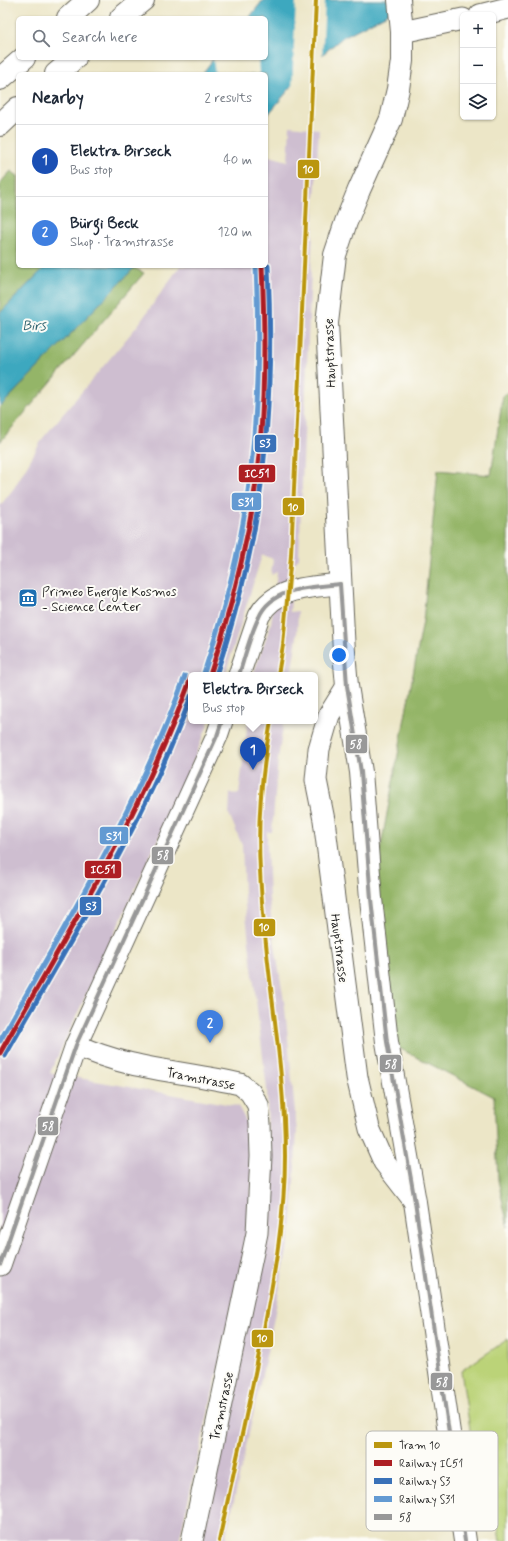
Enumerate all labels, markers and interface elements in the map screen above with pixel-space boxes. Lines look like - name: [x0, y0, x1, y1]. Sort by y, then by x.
- map controls: [460, 12, 496, 120]
- button: +: [460, 12, 496, 48]
- search box: [16, 16, 268, 60]
- icon: search: [30, 27, 52, 49]
- text: Search here: [62, 28, 138, 48]
- button: −: [460, 48, 496, 84]
- button: layers: [460, 84, 496, 120]
- text: Nearby: [32, 87, 84, 109]
- text: 2 results: [205, 90, 252, 107]
- text: Elektra Birseck: [70, 142, 171, 162]
- text: 1: [42, 152, 48, 169]
- text: 40 m: [223, 152, 252, 169]
- line badge: 10: [297, 159, 320, 179]
- text: Bus stop: [70, 162, 113, 179]
- text: 10: [302, 163, 314, 177]
- text: Bürgi Beck: [70, 214, 139, 234]
- text: 2: [42, 224, 48, 241]
- text: 120 m: [218, 224, 252, 241]
- text: Shop · Tramstrasse: [70, 234, 174, 251]
- water label: Birs: [22, 317, 47, 335]
- street label: Hauptstrasse: [321, 318, 340, 388]
- line badge: S3: [254, 434, 277, 453]
- text: S3: [259, 437, 271, 451]
- line badge: IC51: [238, 464, 276, 483]
- text: IC51: [245, 467, 270, 481]
- line badge: S31: [231, 492, 262, 511]
- text: S31: [238, 496, 254, 510]
- line badge: 10: [282, 497, 305, 516]
- text: 10: [287, 501, 299, 515]
- place label: Primeo Energie Kosmos - Science Center: [42, 584, 177, 616]
- museum icon: Primeo Energie Kosmos - Science Center: [17, 587, 39, 609]
- your location: [329, 645, 349, 665]
- popup: [188, 672, 318, 724]
- text: Elektra Birseck: [202, 680, 304, 700]
- text: Bus stop: [202, 700, 245, 717]
- line badge: 58: [345, 734, 368, 754]
- pin: 1: [240, 737, 266, 770]
- text: 58: [350, 738, 362, 752]
- line badge: S31: [99, 826, 129, 845]
- text: S31: [106, 830, 122, 844]
- line badge: 58: [151, 846, 174, 865]
- text: 58: [157, 849, 169, 863]
- line badge: IC51: [84, 860, 122, 879]
- text: IC51: [91, 863, 116, 877]
- line badge: S3: [79, 896, 102, 916]
- text: S3: [85, 900, 97, 914]
- street label: Hauptstrasse: [326, 913, 351, 984]
- line badge: 10: [253, 918, 276, 937]
- text: 10: [258, 921, 270, 935]
- pin: 2: [197, 1010, 223, 1043]
- line badge: 58: [379, 1054, 402, 1073]
- text: 58: [385, 1058, 397, 1072]
- street label: Tramstrasse: [165, 1064, 237, 1095]
- line badge: 58: [37, 1116, 59, 1136]
- text: 58: [42, 1120, 54, 1134]
- line badge: 10: [251, 1329, 274, 1348]
- text: 10: [256, 1332, 268, 1346]
- street label: Tramstrasse: [207, 1370, 238, 1442]
- line badge: 58: [430, 1372, 453, 1391]
- text: 58: [436, 1376, 448, 1390]
- legend: [366, 1431, 498, 1531]
- text: Tram 10: [399, 1439, 440, 1453]
- text: Railway IC51: [399, 1457, 463, 1471]
- text: Railway S3: [399, 1475, 450, 1489]
- text: Railway S31: [399, 1493, 455, 1507]
- text: 58: [399, 1511, 412, 1525]

